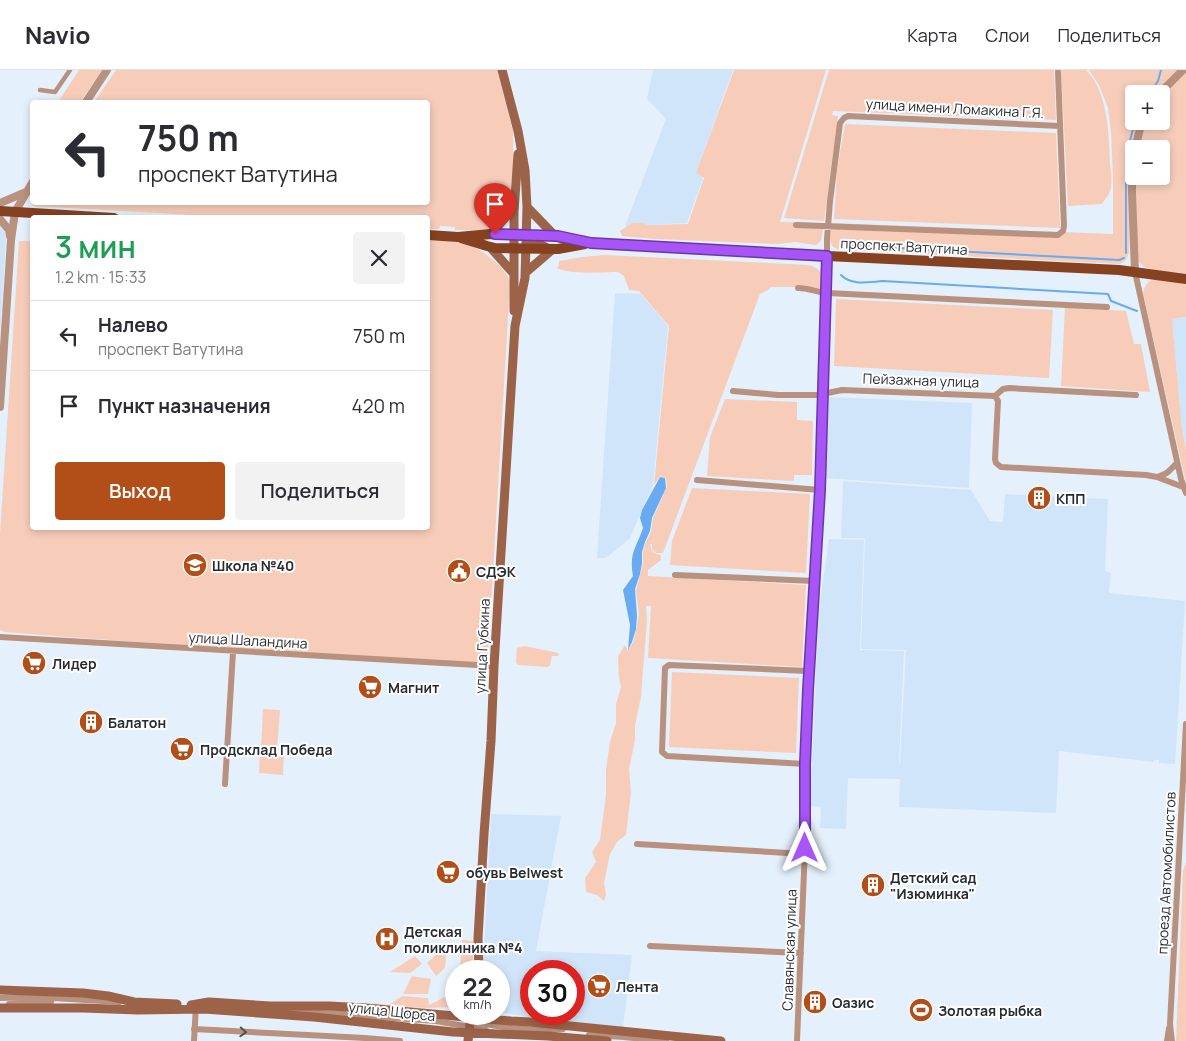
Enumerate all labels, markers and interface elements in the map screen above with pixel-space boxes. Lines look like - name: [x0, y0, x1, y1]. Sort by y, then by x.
- text: Navio: [25, 18, 90, 51]
- text: Карта: [907, 23, 957, 47]
- text: Слои: [985, 23, 1029, 47]
- text: Поделиться: [1057, 23, 1161, 47]
- map controls: [1125, 85, 1170, 185]
- button: +: [1125, 85, 1170, 130]
- street label: улица имени Ломакина Г.Я.: [865, 94, 1045, 122]
- text: 750 m: [138, 114, 239, 162]
- icon: left: [55, 120, 120, 185]
- button: −: [1125, 140, 1170, 185]
- text: проспект Ватутина: [138, 159, 338, 189]
- pin: [474, 183, 516, 234]
- icon: arrive: [481, 190, 509, 218]
- text: 3 мин: [55, 226, 136, 267]
- button: close: [353, 232, 405, 284]
- street label: проспект Ватутина: [840, 233, 968, 259]
- text: 1.2 km · 15:33: [55, 266, 146, 288]
- text: Налево: [98, 312, 168, 338]
- icon: left: [55, 322, 83, 350]
- text: 750 m: [353, 323, 405, 349]
- text: проспект Ватутина: [98, 338, 243, 360]
- street label: Пейзажная улица: [862, 368, 980, 392]
- icon: arrive: [55, 392, 83, 420]
- text: Пункт назначения: [98, 393, 271, 419]
- text: 420 m: [351, 393, 405, 419]
- button: Выход: [55, 462, 225, 520]
- button: Поделиться: [235, 462, 405, 520]
- building icon: КПП: [1026, 485, 1052, 511]
- place label: КПП: [1056, 489, 1085, 508]
- school or university icon: Школа №40: [182, 552, 208, 578]
- place label: Школа №40: [212, 556, 294, 575]
- public building icon: СДЭК: [446, 558, 472, 584]
- place label: СДЭК: [476, 562, 517, 581]
- street label: улица Губкина: [470, 598, 494, 694]
- street label: улица Шаландина: [188, 627, 308, 653]
- supermarket icon: Лидер: [21, 650, 47, 676]
- place label: Лидер: [52, 654, 97, 673]
- supermarket icon: Магнит: [357, 674, 383, 700]
- place label: Магнит: [388, 678, 440, 697]
- building icon: Балатон: [78, 709, 104, 735]
- place label: Балатон: [108, 713, 166, 732]
- supermarket icon: Продсклад Победа: [169, 736, 195, 762]
- place label: Продсклад Победа: [200, 740, 332, 759]
- street label: проезд Автомобилистов: [1152, 791, 1180, 955]
- position arrow: [778, 821, 830, 873]
- supermarket icon: обувь Belwest: [435, 859, 461, 885]
- place label: обувь Belwest: [466, 863, 563, 882]
- place label: Детский сад "Изюминка": [890, 868, 976, 903]
- building icon: Детский сад "Изюминка": [860, 872, 886, 898]
- street label: Славянская улица: [777, 889, 801, 1011]
- place label: Детская поликлиника №4: [404, 922, 523, 957]
- hospital icon: Детская поликлиника №4: [374, 926, 400, 952]
- speed limit sign: 30: [520, 960, 585, 1025]
- text: 22: [463, 969, 492, 1004]
- supermarket icon: Лента: [586, 973, 612, 999]
- place label: Лента: [616, 977, 659, 996]
- building icon: Оазис: [802, 989, 828, 1015]
- place label: Оазис: [832, 993, 874, 1012]
- text: km/h: [464, 996, 491, 1013]
- street label: улица Щорса: [348, 997, 436, 1025]
- sports icon: Золотая рыбка: [908, 997, 934, 1023]
- place label: Золотая рыбка: [938, 1001, 1042, 1020]
- one-way arrow: [239, 1026, 247, 1037]

